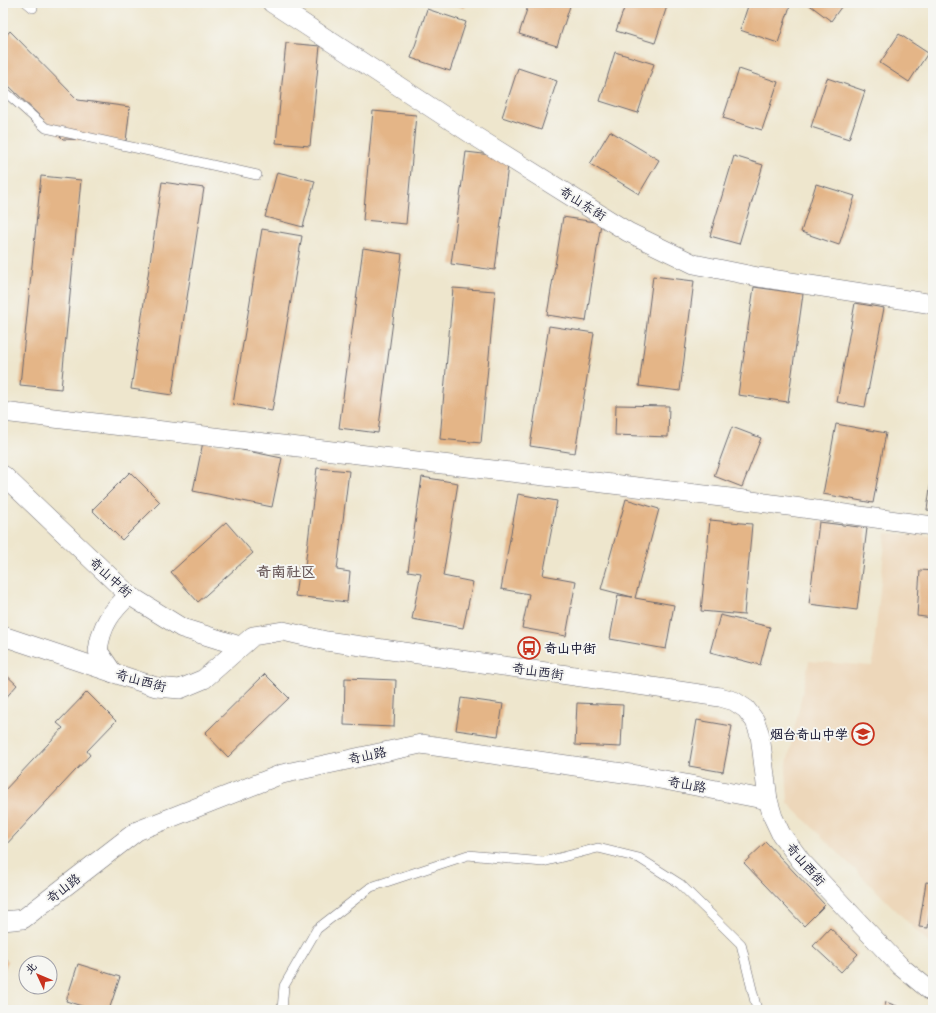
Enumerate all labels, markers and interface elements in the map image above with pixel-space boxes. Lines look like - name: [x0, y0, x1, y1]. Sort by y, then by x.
- street label: 奇山东街: [556, 183, 609, 224]
- street label: 奇山中街: [86, 554, 135, 601]
- district label: 奇南社区: [256, 563, 316, 582]
- bus stop icon: 奇山中街: [516, 635, 542, 661]
- place label: 奇山中街: [544, 641, 597, 657]
- street label: 奇山西街: [511, 660, 565, 684]
- street label: 奇山西街: [114, 667, 168, 695]
- school or university icon: 烟台奇山中学: [850, 721, 876, 747]
- place label: 烟台奇山中学: [770, 727, 848, 743]
- street label: 奇山路: [346, 744, 388, 768]
- street label: 奇山路: [666, 774, 707, 796]
- street label: 奇山西街: [782, 840, 828, 890]
- street label: 奇山路: [43, 870, 84, 907]
- north arrow: [18, 955, 58, 995]
- text: 北: [23, 960, 40, 977]

